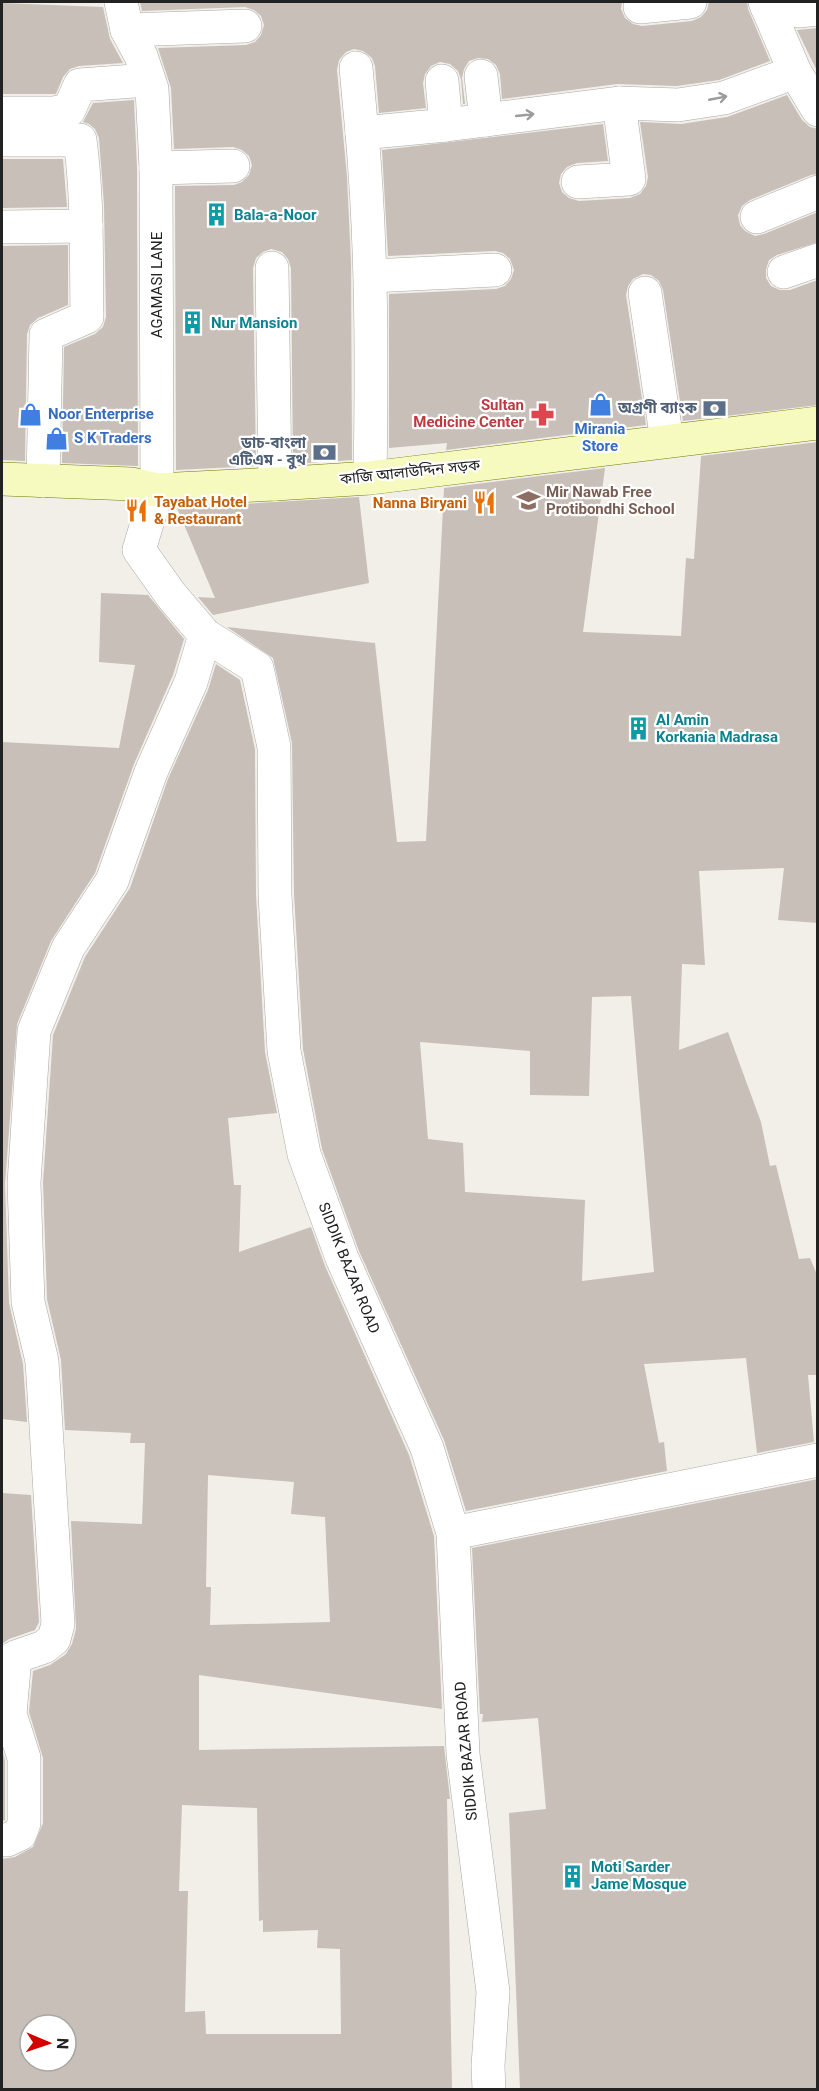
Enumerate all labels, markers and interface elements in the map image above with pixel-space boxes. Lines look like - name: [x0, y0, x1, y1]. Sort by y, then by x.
- one-way arrow: [708, 93, 728, 104]
- one-way arrow: [514, 109, 534, 120]
- building icon: Bala-a-Noor: [203, 202, 229, 228]
- place label: Bala-a-Noor: [234, 206, 317, 224]
- street label: AGAMASI LANE: [148, 231, 166, 338]
- building icon: Nur Mansion: [180, 310, 206, 336]
- place label: Nur Mansion: [211, 314, 297, 332]
- shop icon: Mirania Store: [587, 392, 613, 418]
- bank icon: অগ্রণী ব্যাংক: [702, 395, 728, 421]
- place label: Sultan Medicine Center: [413, 396, 524, 431]
- place label: অগ্রণী ব্যাংক: [617, 399, 698, 417]
- shop icon: Noor Enterprise: [17, 401, 43, 427]
- pharmacy icon: Sultan Medicine Center: [529, 401, 555, 427]
- place label: Noor Enterprise: [48, 405, 154, 423]
- place label: Mirania Store: [575, 420, 625, 455]
- shop icon: S K Traders: [43, 425, 69, 451]
- place label: S K Traders: [74, 429, 152, 447]
- place label: ডাচ-বাংলা এটিএম - বুথ: [229, 434, 307, 470]
- bank icon: ডাচ-বাংলা এটিএম - বুথ: [311, 439, 337, 465]
- street label: কাজি আলাউদ্দিন সড়ক: [338, 456, 482, 488]
- place label: Mir Nawab Free Protibondhi School: [546, 483, 675, 518]
- school or university icon: Mir Nawab Free Protibondhi School: [515, 488, 541, 514]
- restaurant icon: Nanna Biryani: [472, 490, 498, 516]
- place label: Tayabat Hotel & Restaurant: [154, 493, 247, 528]
- place label: Nanna Biryani: [373, 494, 467, 512]
- restaurant icon: Tayabat Hotel & Restaurant: [123, 498, 149, 524]
- place label: Al Amin Korkania Madrasa: [656, 711, 778, 746]
- building icon: Al Amin Korkania Madrasa: [625, 716, 651, 742]
- street label: SIDDIK BAZAR ROAD: [314, 1200, 384, 1336]
- street label: SIDDIK BAZAR ROAD: [451, 1681, 481, 1821]
- place label: Moti Sarder Jame Mosque: [591, 1858, 687, 1893]
- building icon: Moti Sarder Jame Mosque: [560, 1863, 586, 1889]
- north arrow: [18, 2013, 78, 2073]
- text: N: [53, 2038, 72, 2049]

